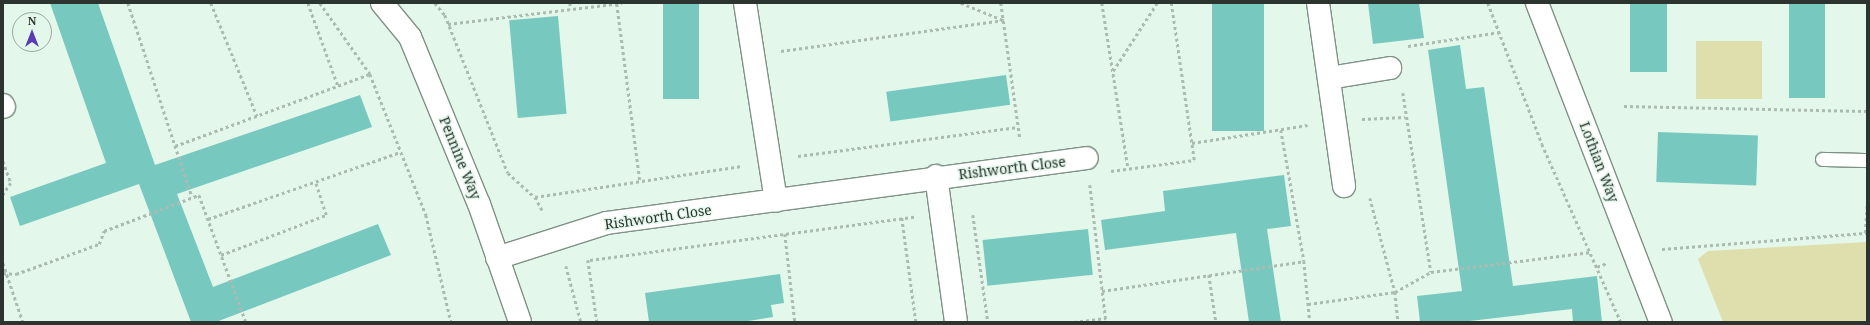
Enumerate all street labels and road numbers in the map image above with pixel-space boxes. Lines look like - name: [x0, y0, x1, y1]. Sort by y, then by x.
- street label: Pennine Way: [436, 114, 484, 202]
- street label: Lothian Way: [1576, 119, 1622, 205]
- street label: Rishworth Close: [957, 153, 1067, 183]
- street label: Rishworth Close: [603, 201, 713, 233]

